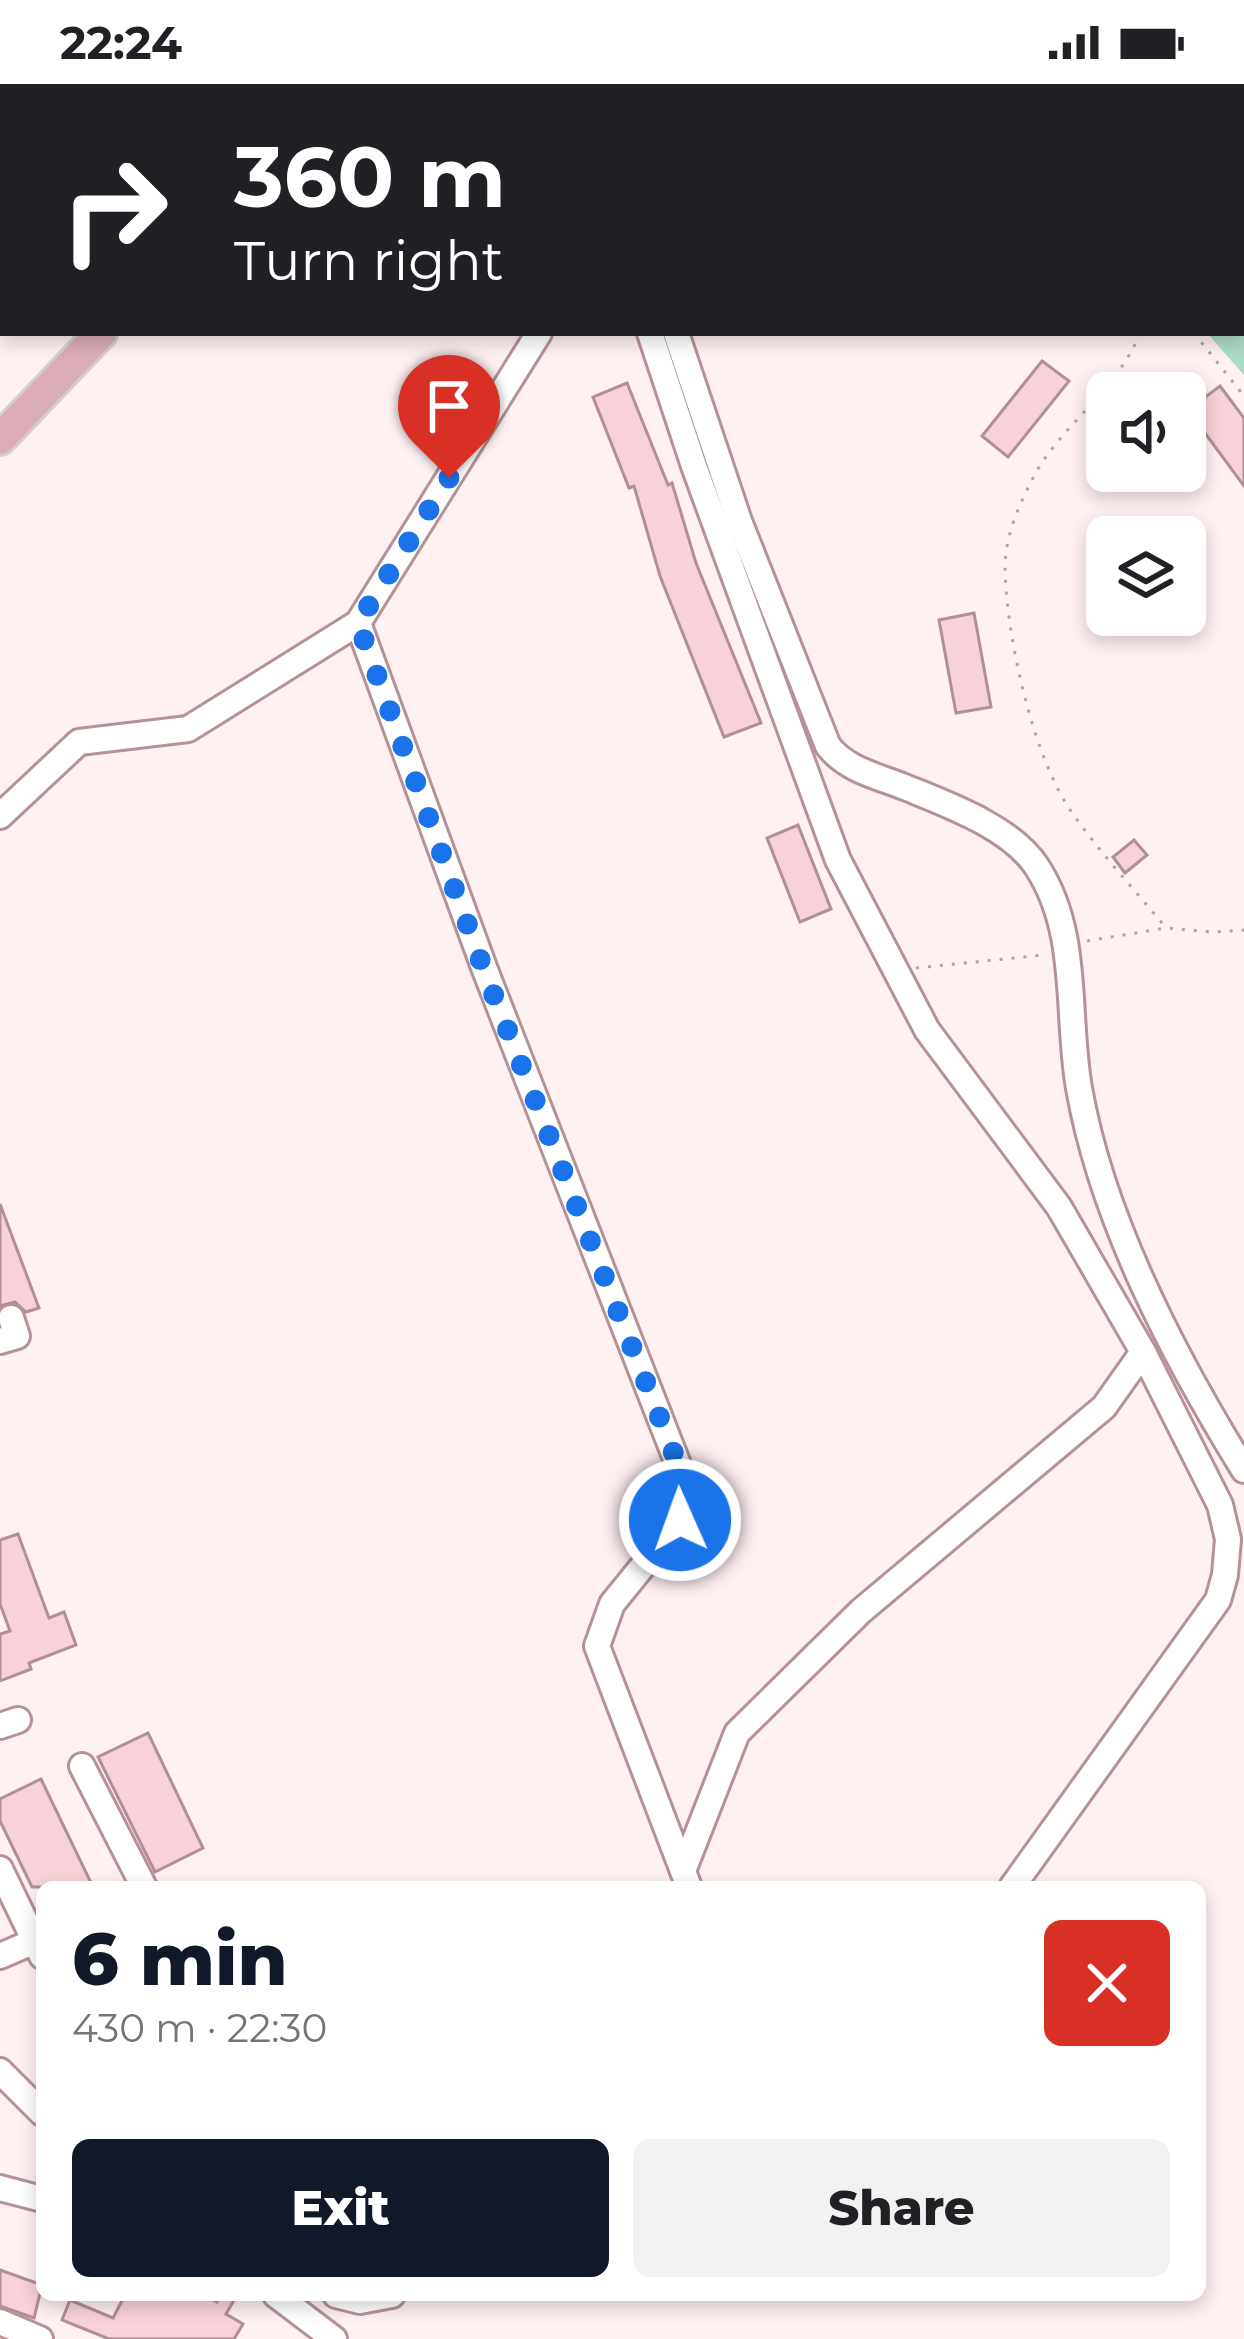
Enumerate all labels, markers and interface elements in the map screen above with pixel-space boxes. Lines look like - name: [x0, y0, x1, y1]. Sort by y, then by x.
- text: 22:24: [60, 15, 182, 70]
- text: 360 m: [234, 126, 506, 228]
- icon: right: [36, 132, 192, 288]
- text: Turn right: [234, 228, 504, 294]
- pin: [398, 355, 500, 478]
- map controls: [1086, 372, 1206, 636]
- button: sound: [1086, 372, 1206, 492]
- icon: arrive: [416, 373, 482, 439]
- button: layers: [1086, 516, 1206, 636]
- position arrow: [617, 1457, 743, 1583]
- text: 6 min: [72, 1915, 288, 2003]
- button: close: [1044, 1920, 1170, 2046]
- text: 430 m · 22:30: [72, 2004, 327, 2052]
- button: Exit: [72, 2139, 609, 2277]
- button: Share: [633, 2139, 1170, 2277]

